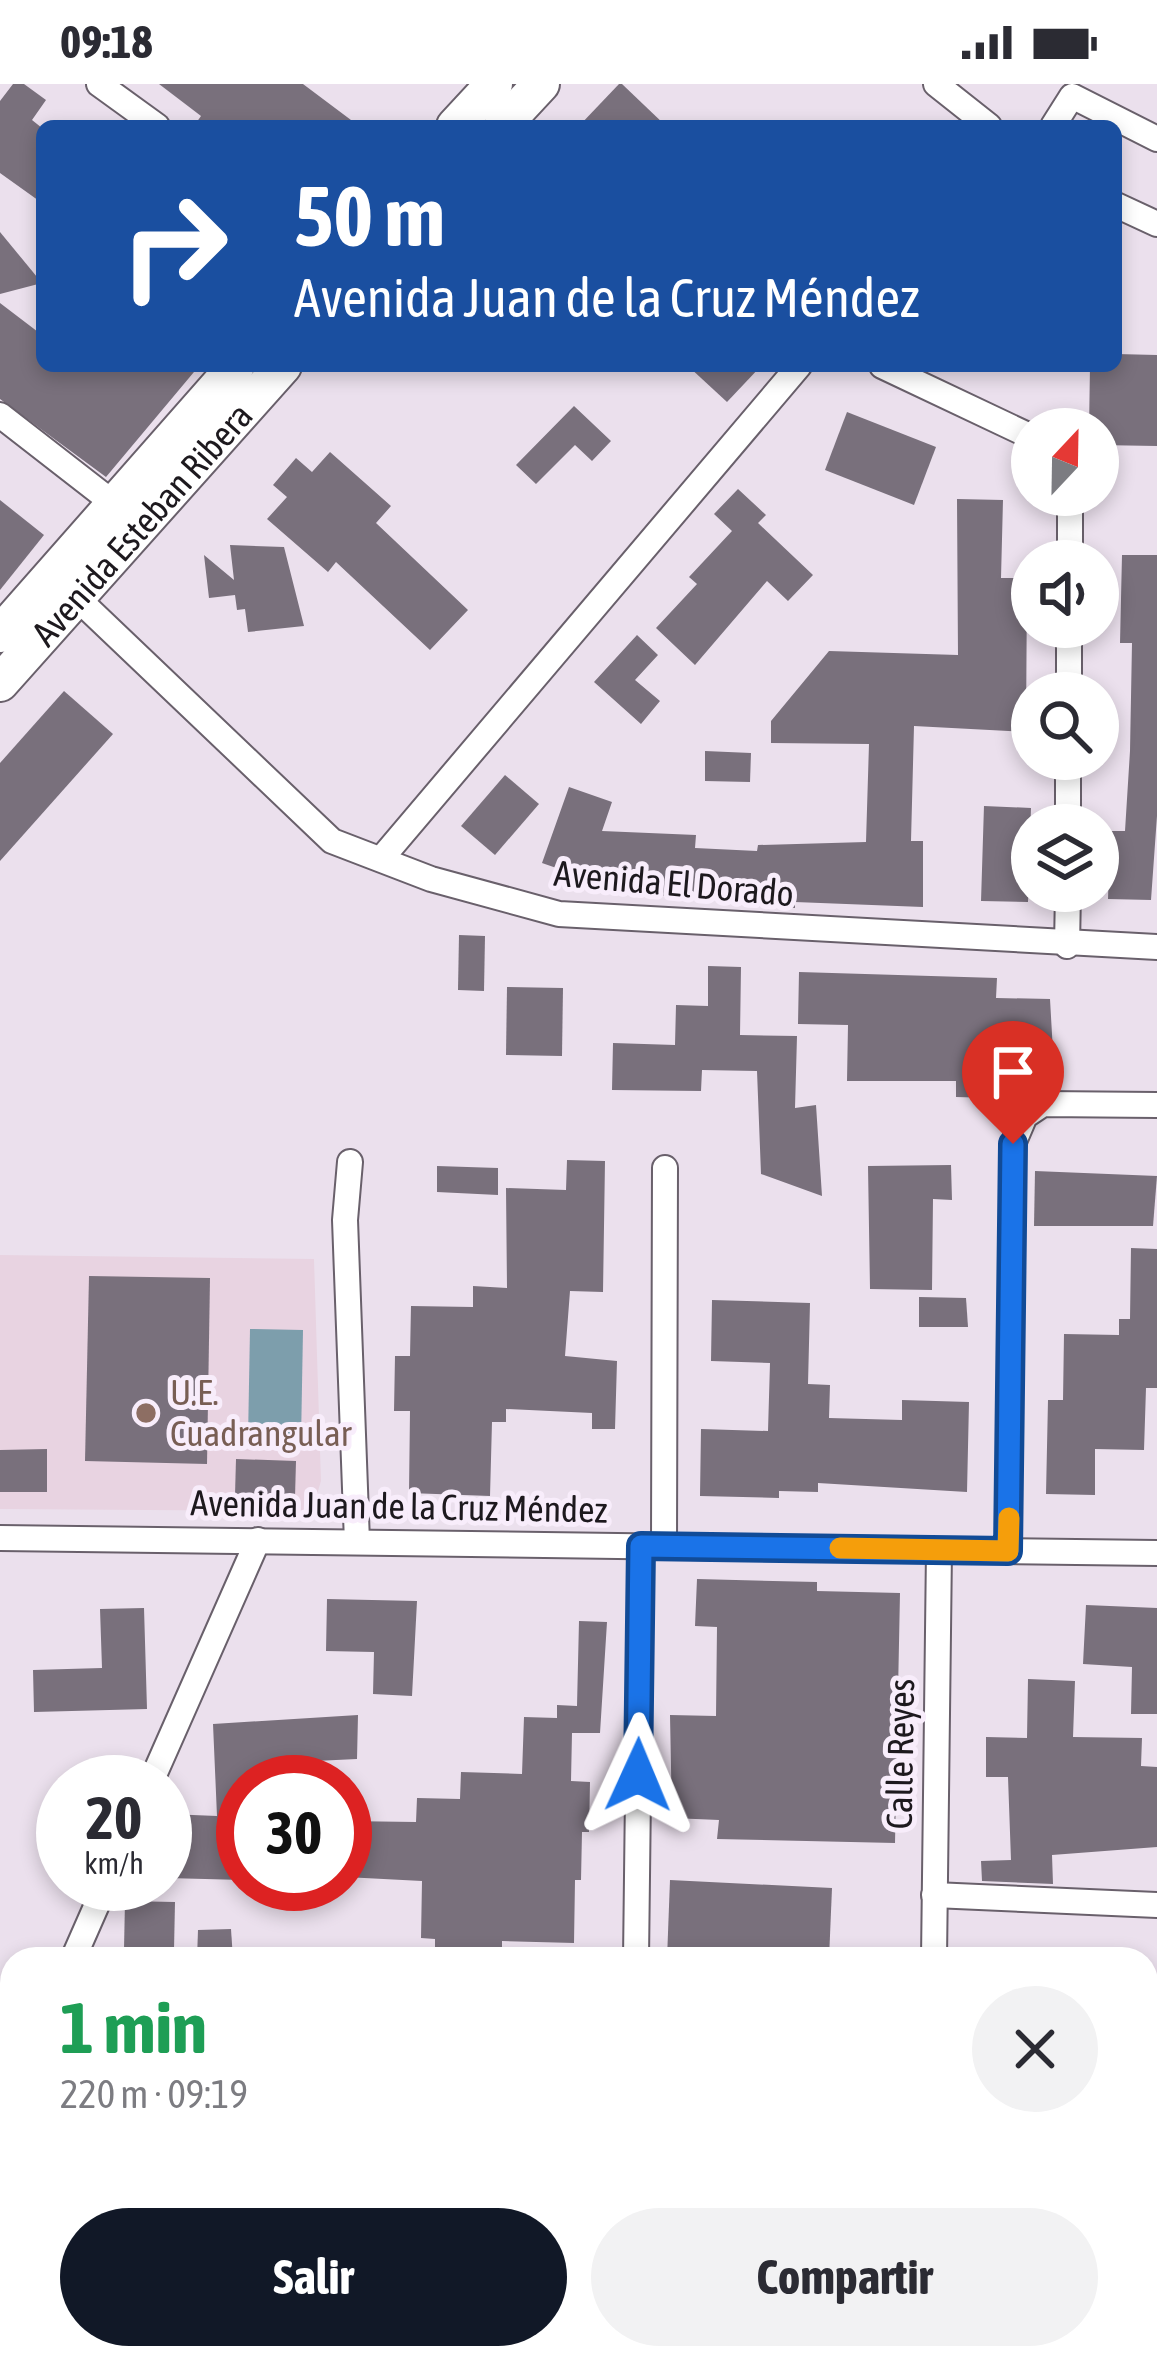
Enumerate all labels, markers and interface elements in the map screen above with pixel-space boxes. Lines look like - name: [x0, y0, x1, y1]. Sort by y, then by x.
- text: 09:18: [60, 16, 153, 68]
- icon: right: [96, 168, 252, 324]
- text: 50 m: [294, 168, 445, 264]
- text: Avenida Juan de la Cruz Méndez: [294, 267, 919, 328]
- street label: Avenida Esteban Ribera: [23, 394, 261, 654]
- north arrow: [1011, 408, 1119, 516]
- map controls: [1011, 408, 1119, 912]
- button: sound: [1011, 540, 1119, 648]
- button: search: [1011, 672, 1119, 780]
- button: layers: [1011, 804, 1119, 912]
- street label: Avenida El Dorado: [552, 852, 796, 914]
- pin: [962, 1021, 1064, 1144]
- icon: arrive: [980, 1039, 1046, 1105]
- place label: U.E. Cuadrangular: [170, 1371, 353, 1454]
- marker: U.E. Cuadrangular: [133, 1400, 159, 1426]
- street label: Avenida Juan de la Cruz Méndez: [190, 1481, 608, 1531]
- street label: Calle Reyes: [878, 1678, 922, 1830]
- position arrow: [575, 1712, 701, 1838]
- speed limit sign: 30: [216, 1755, 372, 1911]
- text: 20: [86, 1783, 142, 1852]
- text: km/h: [84, 1846, 144, 1880]
- text: 1 min: [60, 1986, 207, 2068]
- button: close: [972, 1986, 1098, 2112]
- text: 220 m · 09:19: [60, 2072, 248, 2116]
- button: Salir: [60, 2208, 567, 2346]
- button: Compartir: [591, 2208, 1098, 2346]

